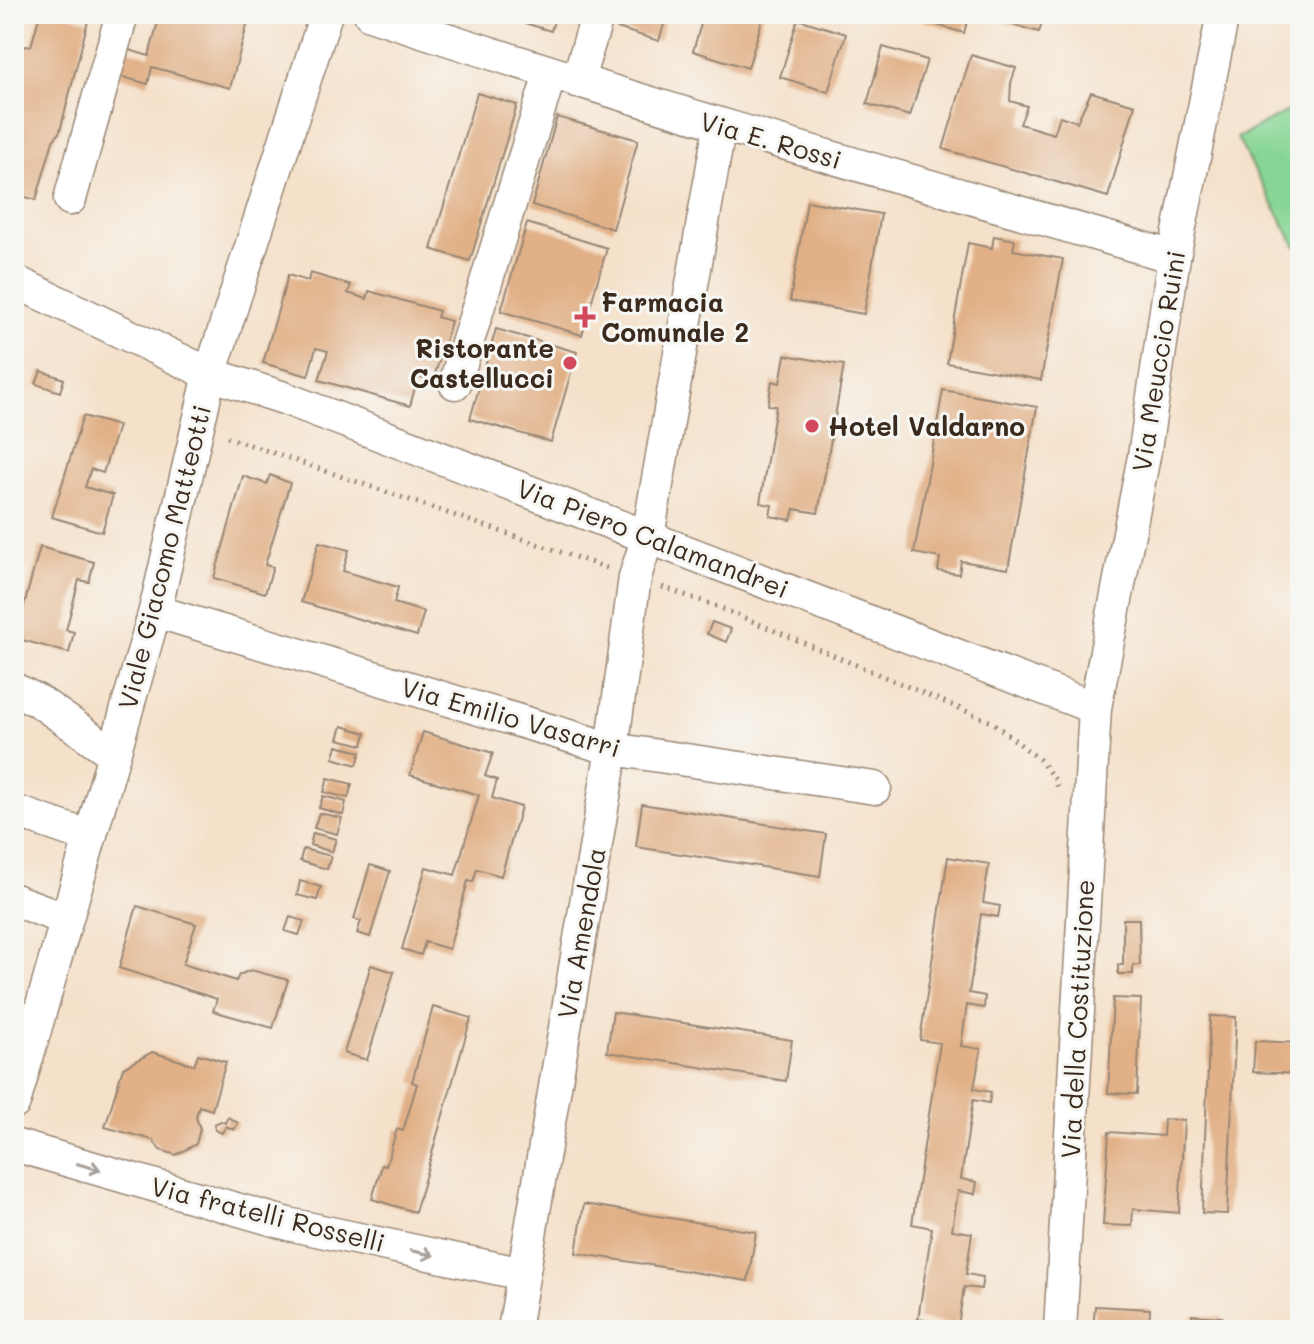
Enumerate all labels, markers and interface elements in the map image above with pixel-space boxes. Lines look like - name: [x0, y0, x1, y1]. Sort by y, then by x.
- street label: Via E. Rossi: [696, 104, 846, 176]
- street label: Via Meuccio Ruini: [1124, 248, 1192, 474]
- place label: Farmacia Comunale 2: [601, 285, 749, 349]
- marker: Farmacia Comunale 2: [576, 308, 594, 326]
- place label: Ristorante Castellucci: [410, 331, 554, 395]
- marker: Ristorante Castellucci: [561, 354, 579, 372]
- street label: Viale Giacomo Matteotti: [110, 401, 218, 713]
- place label: Hotel Valdarno: [828, 409, 1025, 443]
- marker: Hotel Valdarno: [803, 417, 821, 435]
- street label: Via Piero Calamandrei: [512, 470, 794, 606]
- street label: Via Emilio Vasarri: [397, 669, 625, 765]
- street label: Via Amendola: [549, 845, 613, 1021]
- street label: Via della Costituzione: [1053, 879, 1101, 1159]
- one-way arrow: [76, 1160, 101, 1175]
- street label: Via fratelli Rosselli: [148, 1168, 388, 1260]
- one-way arrow: [409, 1246, 434, 1261]

